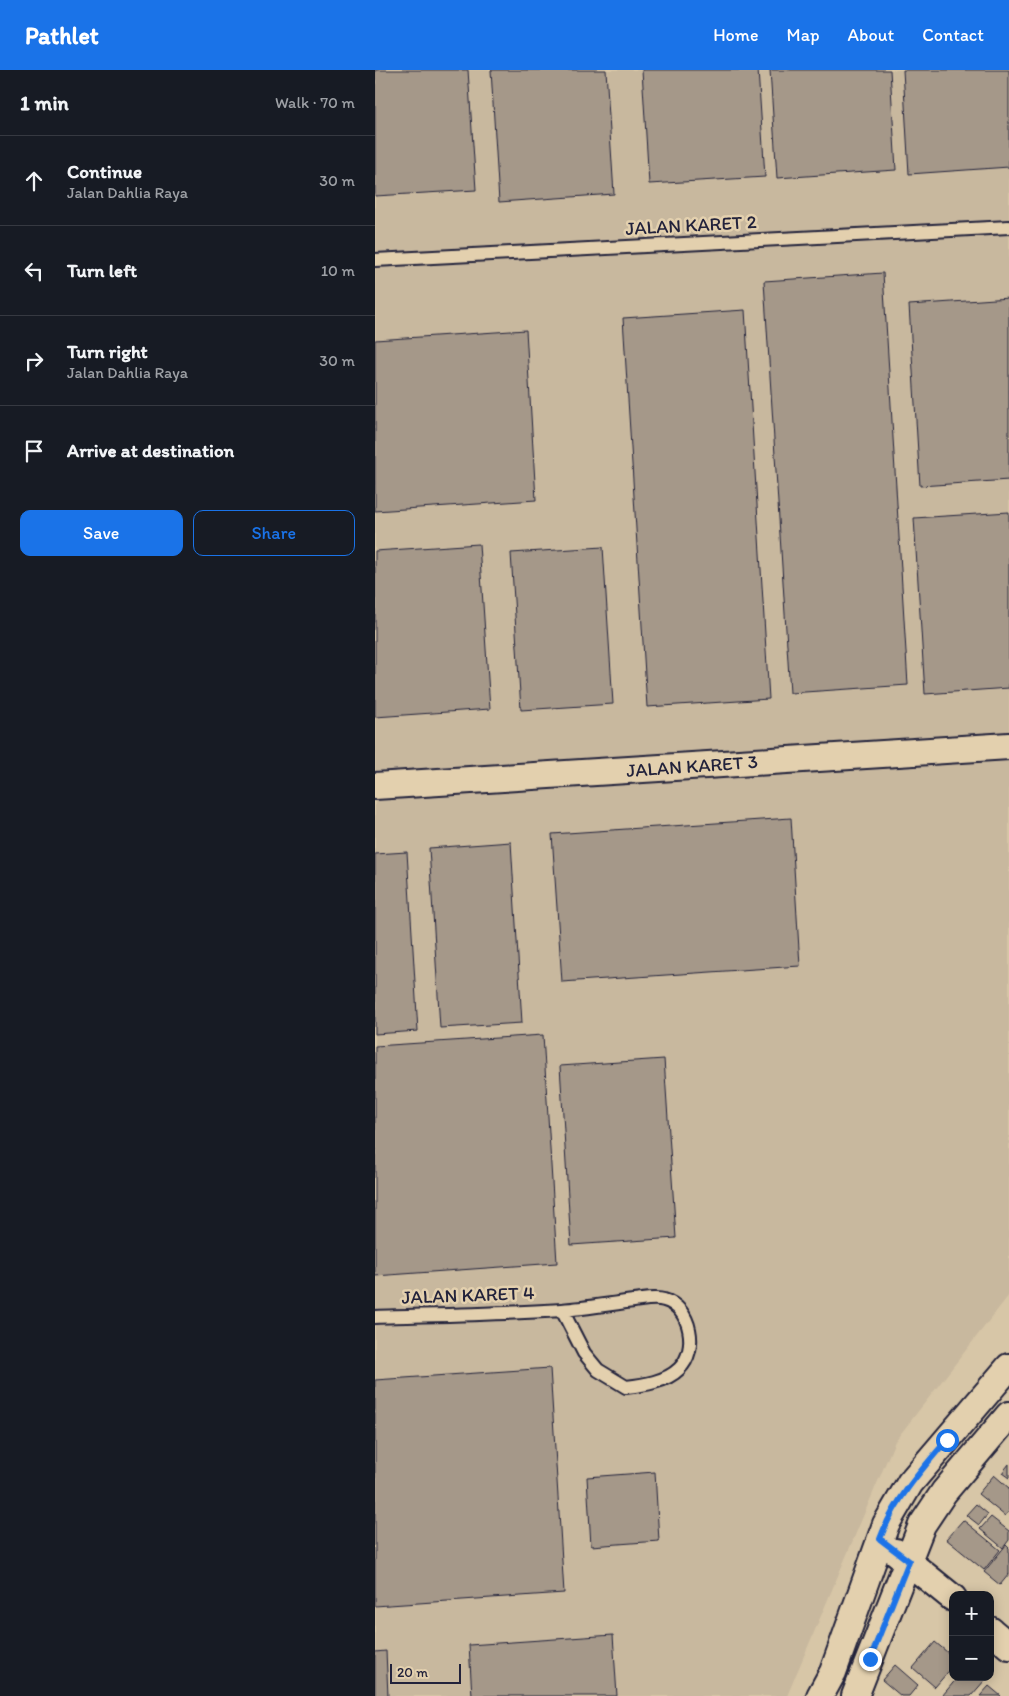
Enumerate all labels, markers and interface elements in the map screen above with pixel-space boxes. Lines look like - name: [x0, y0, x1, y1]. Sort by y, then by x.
- text: Pathlet: [25, 21, 99, 50]
- text: Home: [713, 24, 759, 46]
- text: Map: [787, 24, 820, 46]
- text: About: [848, 24, 894, 46]
- text: Contact: [922, 24, 984, 46]
- text: 1 min: [20, 90, 69, 115]
- text: Walk · 70 m: [275, 93, 355, 112]
- text: Continue: [67, 160, 142, 183]
- icon: ahead: [20, 167, 48, 195]
- text: 30 m: [319, 171, 355, 190]
- text: Jalan Dahlia Raya: [67, 183, 188, 202]
- street label: JALAN KARET 2: [625, 210, 757, 240]
- icon: left: [20, 257, 48, 285]
- text: Turn left: [67, 259, 137, 282]
- text: 10 m: [321, 261, 355, 280]
- text: Turn right: [67, 340, 148, 363]
- icon: right: [20, 347, 48, 375]
- text: 30 m: [319, 351, 355, 370]
- text: Jalan Dahlia Raya: [67, 363, 188, 382]
- icon: arrive: [20, 437, 48, 465]
- text: Arrive at destination: [67, 439, 234, 462]
- button: Save: [20, 510, 183, 556]
- button: Share: [193, 510, 355, 556]
- street label: JALAN KARET 3: [625, 750, 759, 782]
- street label: JALAN KARET 4: [401, 1281, 535, 1309]
- route start: [936, 1429, 959, 1452]
- map controls: [949, 1591, 994, 1681]
- button: +: [949, 1591, 994, 1636]
- button: −: [949, 1636, 994, 1681]
- route end: [859, 1648, 882, 1671]
- scale bar: [390, 1661, 461, 1684]
- text: 20 m: [397, 1664, 428, 1681]

